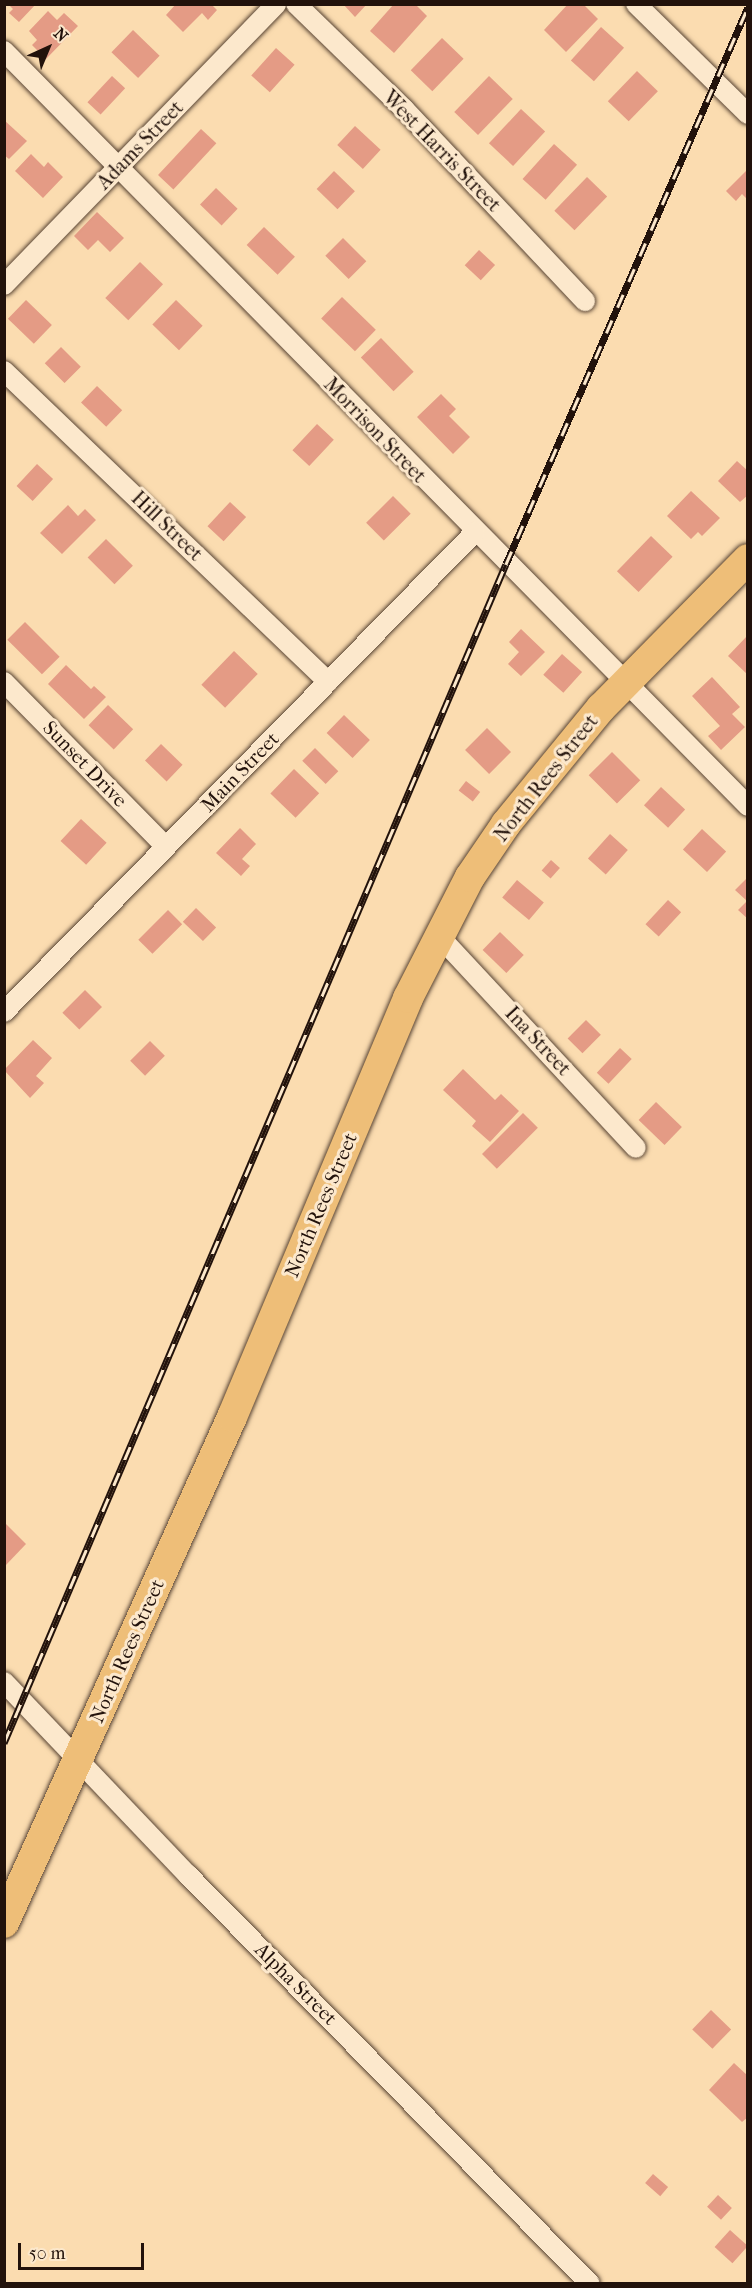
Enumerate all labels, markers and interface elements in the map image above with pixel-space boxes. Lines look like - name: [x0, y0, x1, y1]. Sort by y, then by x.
- north arrow: [18, 18, 78, 78]
- text: N: [50, 24, 72, 46]
- street label: West Harris Street: [378, 85, 506, 217]
- street label: Adams Street: [92, 96, 188, 194]
- street label: Morrison Street: [319, 372, 431, 488]
- street label: Hill Street: [126, 486, 208, 566]
- street label: North Rees Street: [489, 710, 603, 846]
- street label: Sunset Drive: [38, 716, 132, 812]
- street label: Main Street: [196, 727, 284, 817]
- street label: Ina Street: [500, 1001, 576, 1081]
- street label: North Rees Street: [280, 1129, 362, 1281]
- street label: North Rees Street: [85, 1576, 169, 1726]
- street label: Alpha Street: [250, 1938, 342, 2030]
- scale bar: [21, 2231, 147, 2269]
- text: 50 m: [29, 2243, 65, 2264]

